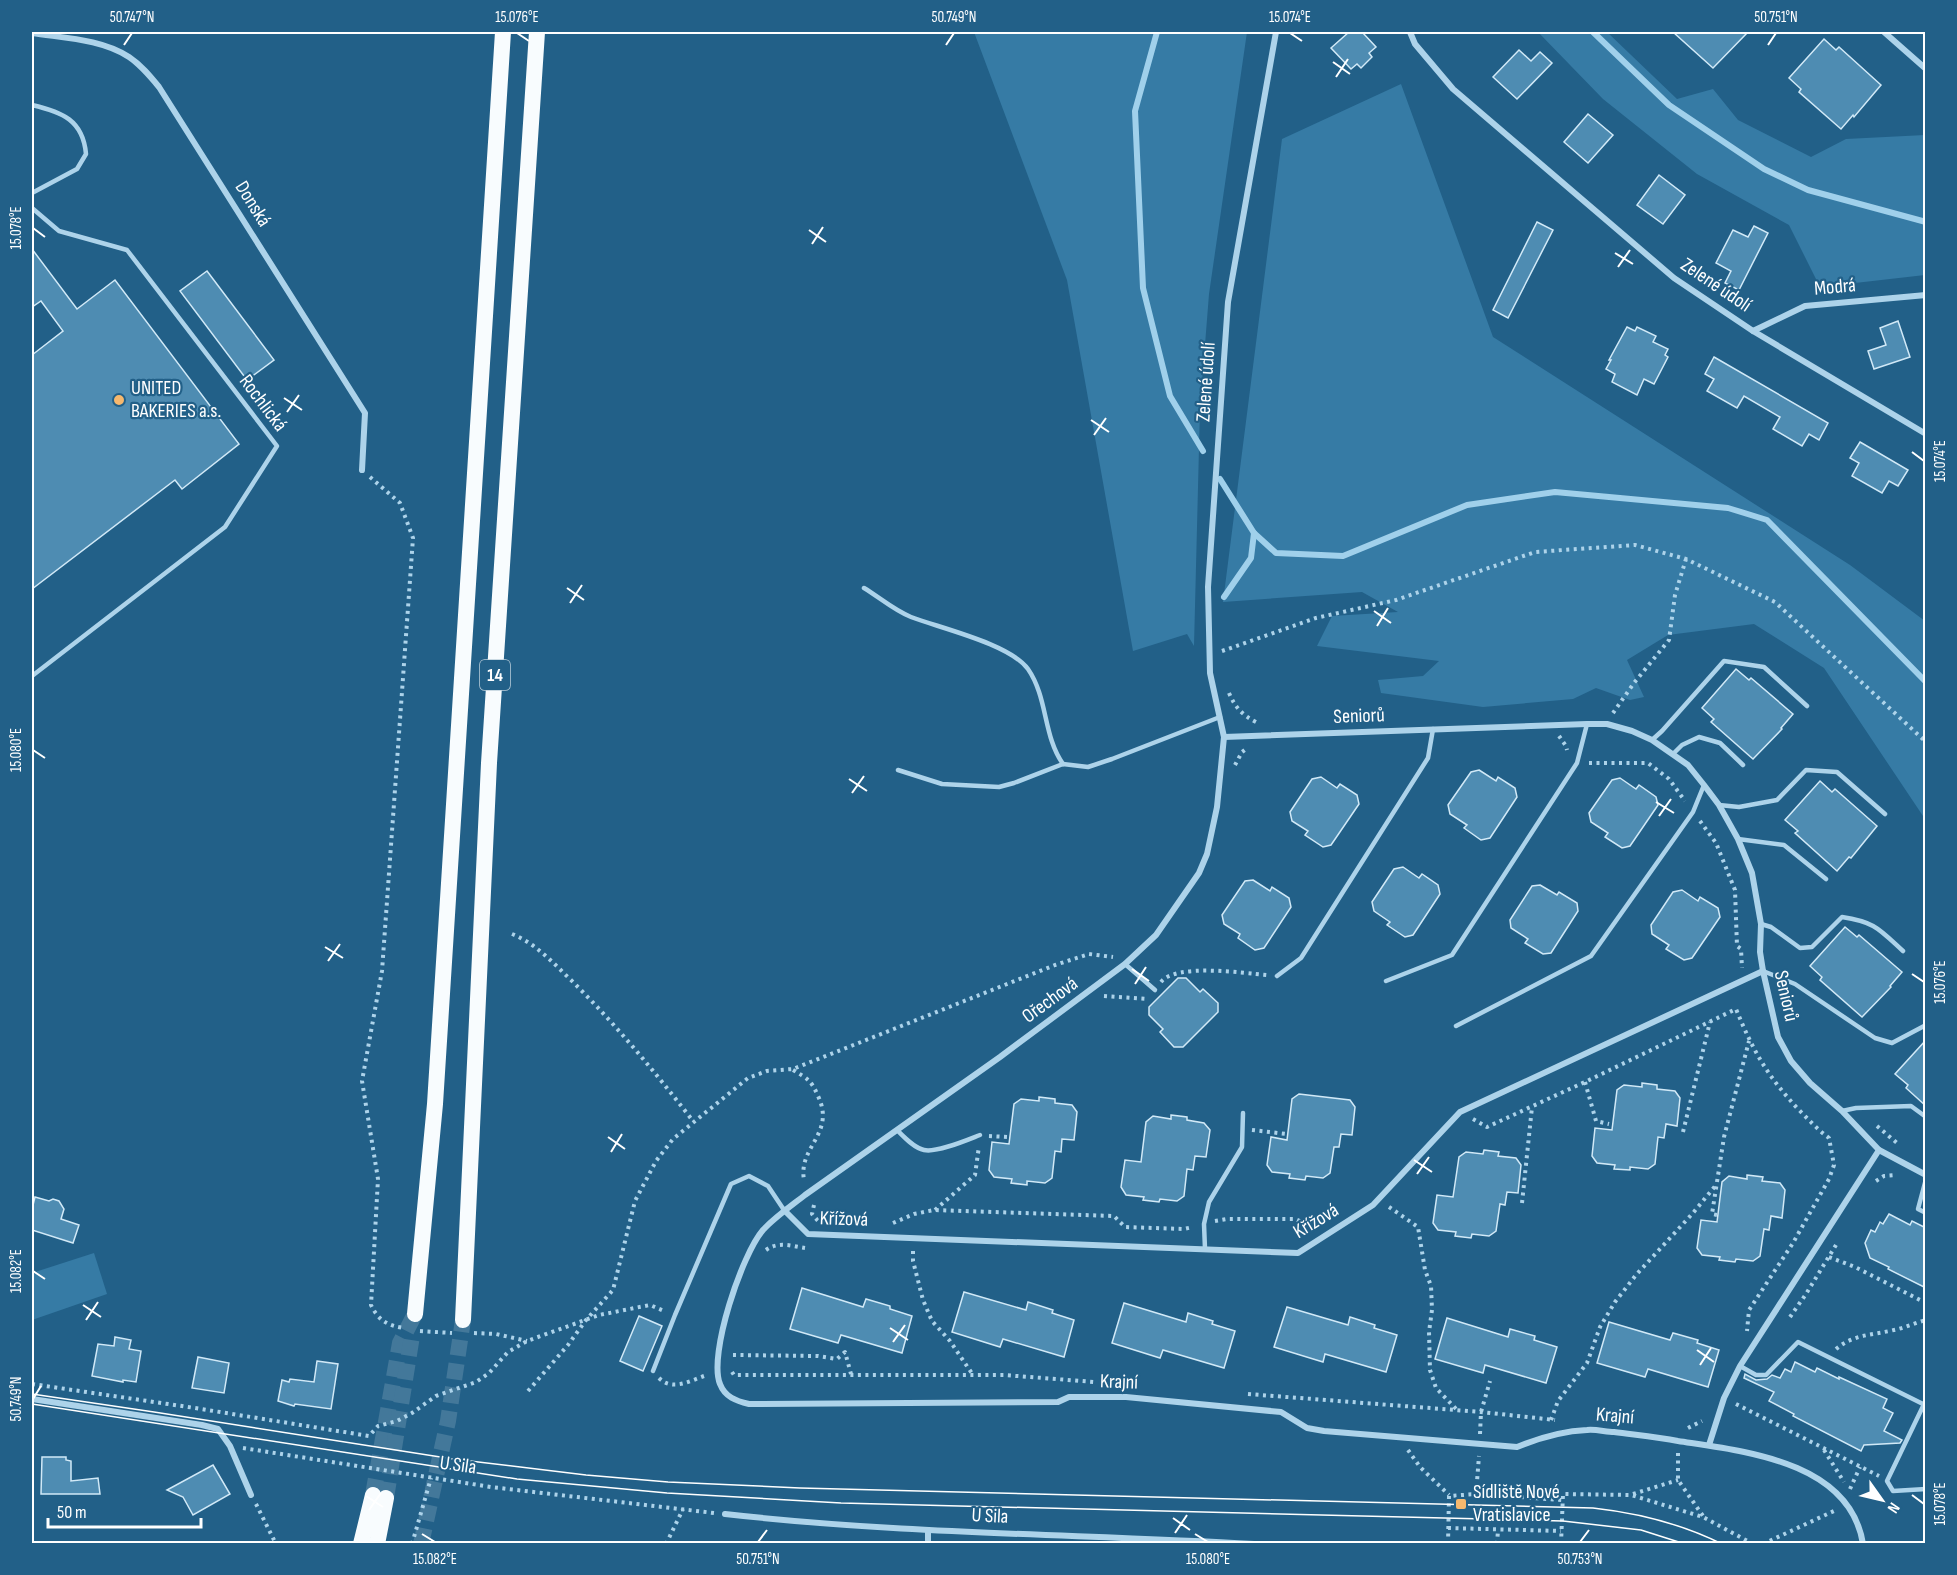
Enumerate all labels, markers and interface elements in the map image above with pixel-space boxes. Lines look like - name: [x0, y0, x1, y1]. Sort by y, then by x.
- text: 50.747°N: [110, 8, 154, 27]
- text: 15.076°E: [495, 8, 539, 27]
- text: 50.749°N: [932, 8, 976, 27]
- text: 15.074°E: [1269, 8, 1311, 27]
- text: 50.751°N: [1754, 8, 1798, 27]
- street label: Donská: [230, 177, 276, 231]
- text: 15.078°E: [7, 206, 26, 250]
- street label: Zelené údolí: [1676, 253, 1756, 317]
- street label: Modrá: [1813, 273, 1857, 301]
- street label: Zelené údolí: [1191, 341, 1221, 423]
- street label: Rochlická: [234, 370, 292, 436]
- place label: UNITED BAKERIES a.s.: [131, 376, 221, 423]
- marker: UNITED BAKERIES a.s.: [112, 393, 126, 407]
- text: 15.074°E: [1931, 440, 1950, 482]
- road number: 14: [480, 660, 510, 690]
- street label: Seniorů: [1333, 703, 1385, 729]
- text: 15.080°E: [7, 728, 26, 772]
- text: 15.076°E: [1931, 960, 1950, 1004]
- street label: Seniorů: [1769, 968, 1803, 1024]
- street label: Ořechová: [1017, 972, 1083, 1028]
- street label: Křížová: [1289, 1198, 1343, 1244]
- street label: Křížová: [819, 1206, 869, 1232]
- text: 15.082°E: [7, 1249, 26, 1293]
- street label: Krajní: [1100, 1369, 1139, 1395]
- text: 50.749°N: [7, 1377, 26, 1421]
- street label: Krajní: [1595, 1402, 1635, 1430]
- street label: U Sila: [438, 1451, 478, 1479]
- north arrow: [1852, 1470, 1912, 1530]
- place label: Sídliště Nové Vratislavice: [1473, 1480, 1560, 1527]
- text: 15.078°E: [1931, 1482, 1950, 1526]
- scale bar: [48, 1491, 201, 1529]
- marker: Sídliště Nové Vratislavice: [1454, 1497, 1468, 1511]
- text: N: [1883, 1499, 1903, 1516]
- text: 50 m: [57, 1502, 87, 1523]
- street label: U Sila: [971, 1503, 1009, 1529]
- text: 15.082°E: [413, 1550, 457, 1569]
- text: 50.751°N: [736, 1550, 780, 1569]
- text: 15.080°E: [1186, 1550, 1230, 1569]
- text: 50.753°N: [1557, 1550, 1603, 1569]

